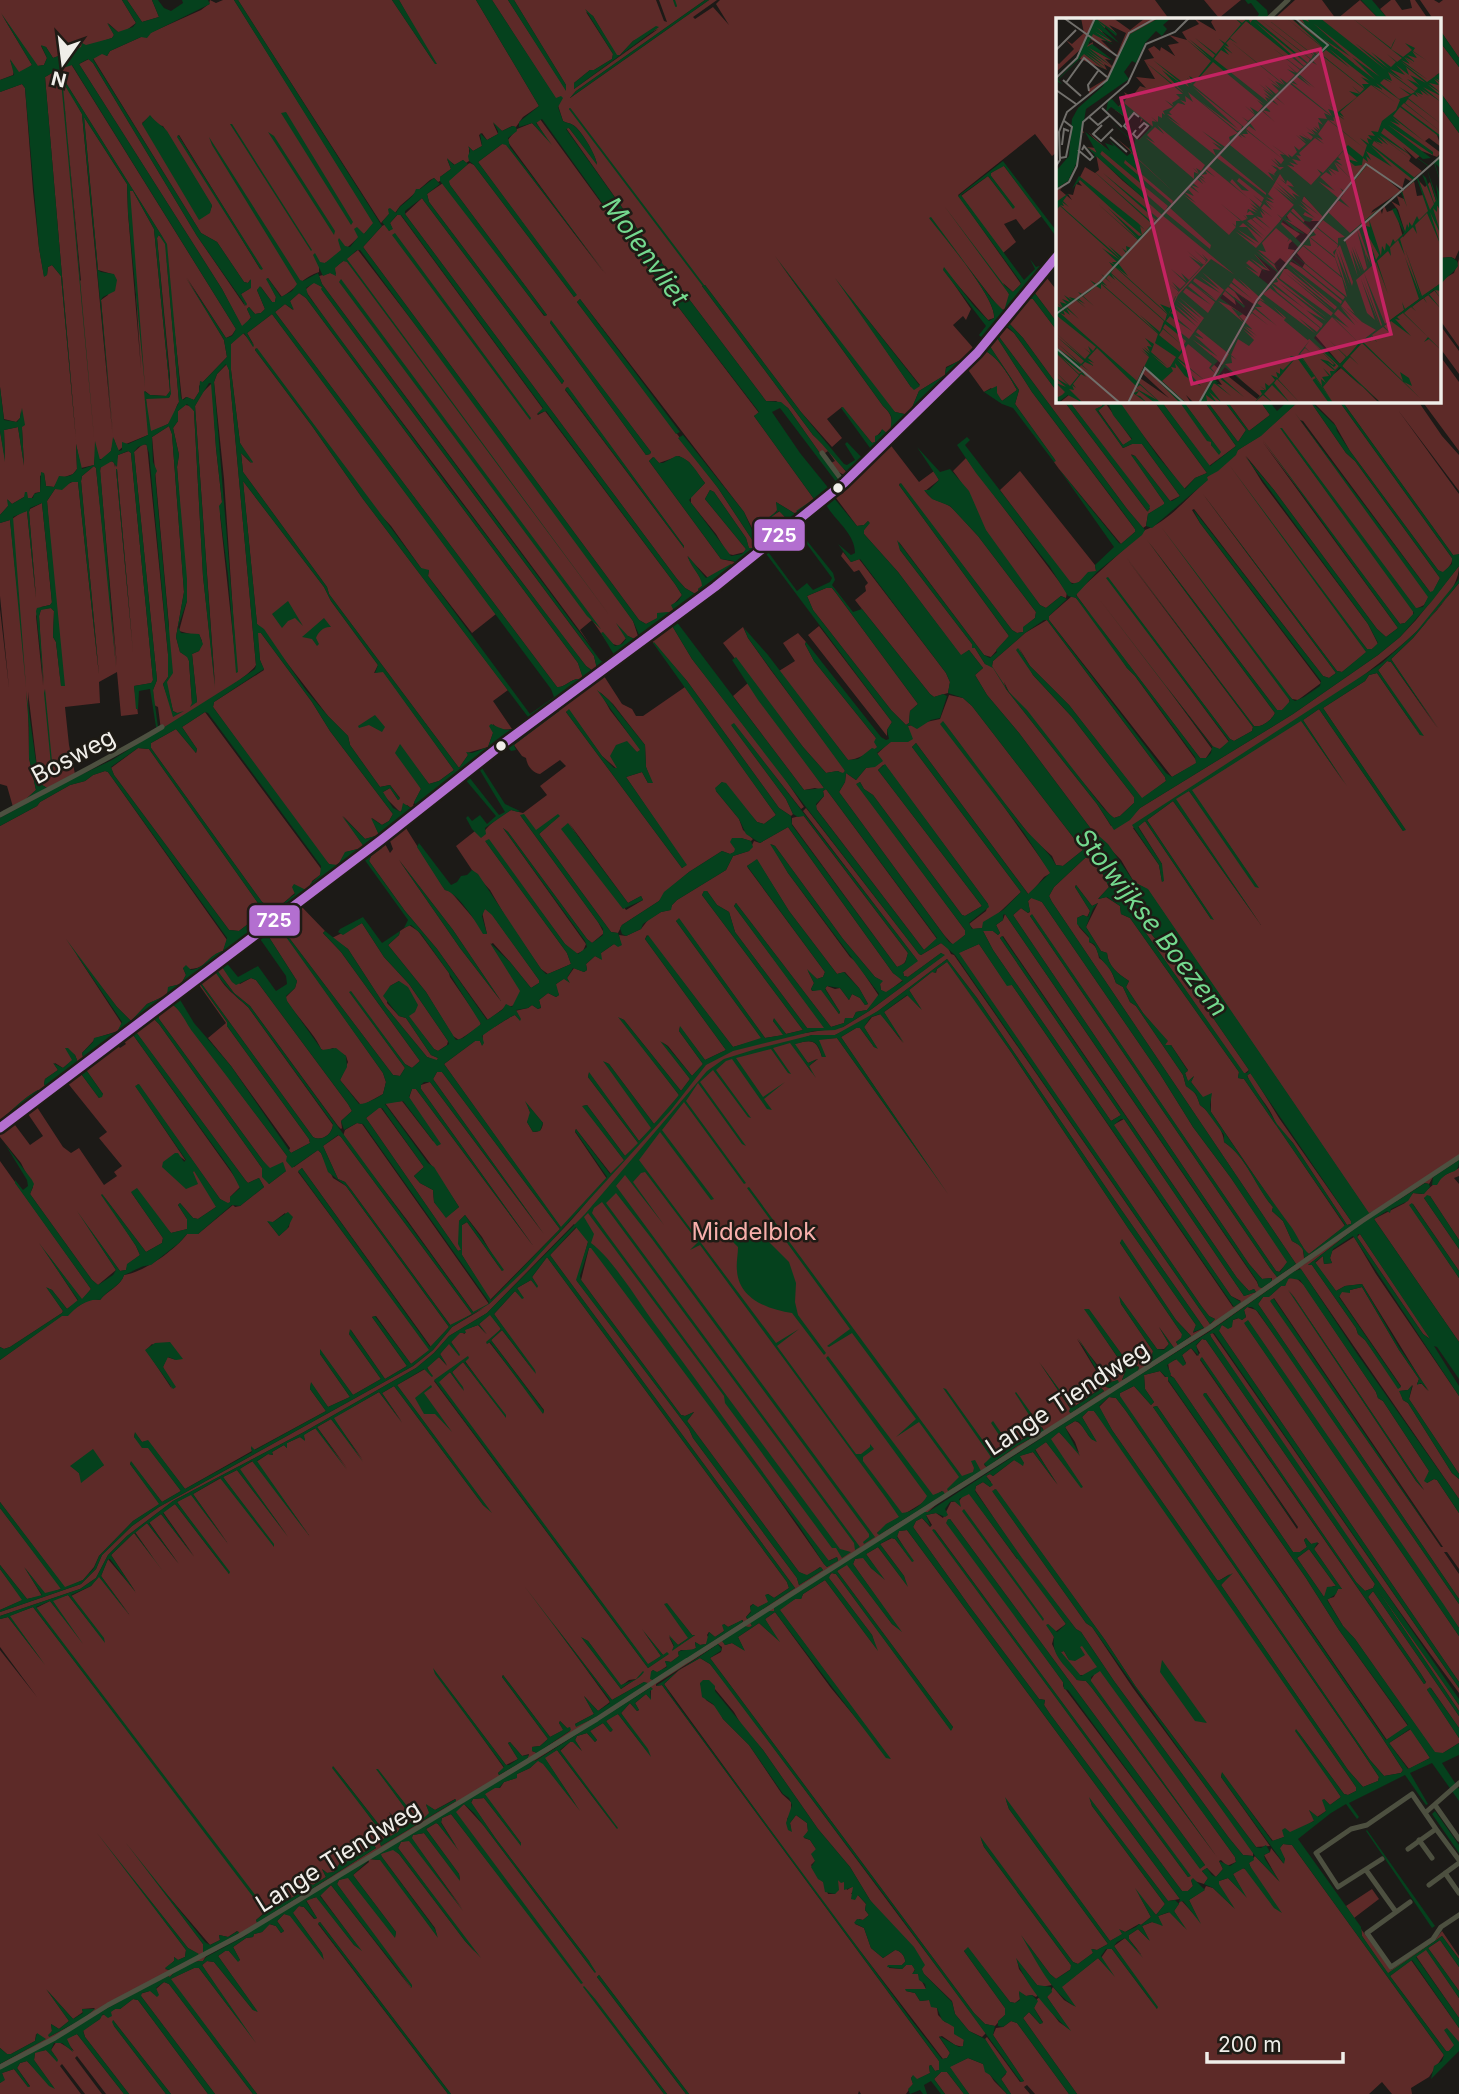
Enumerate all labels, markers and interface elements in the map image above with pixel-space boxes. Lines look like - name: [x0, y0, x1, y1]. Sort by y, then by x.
- inset map: [1056, 18, 1442, 402]
- north arrow: [28, 28, 98, 98]
- text: N: [49, 66, 69, 92]
- water label: Molenvliet: [596, 191, 696, 312]
- unlabelled marker: [831, 481, 845, 495]
- line badge: 725: [753, 518, 806, 552]
- text: 725: [761, 524, 797, 547]
- street label: Bosweg: [26, 722, 120, 790]
- unlabelled marker: [494, 739, 508, 753]
- water label: Stolwijkse Boezem: [1069, 822, 1235, 1022]
- line badge: 725: [248, 904, 301, 937]
- text: 725: [256, 909, 292, 932]
- park label: Middelblok: [692, 1217, 816, 1246]
- street label: Lange Tiendweg: [980, 1334, 1154, 1462]
- street label: Lange Tiendweg: [250, 1794, 426, 1918]
- scale bar: [1207, 2021, 1344, 2064]
- text: 200 m: [1218, 2032, 1282, 2057]

